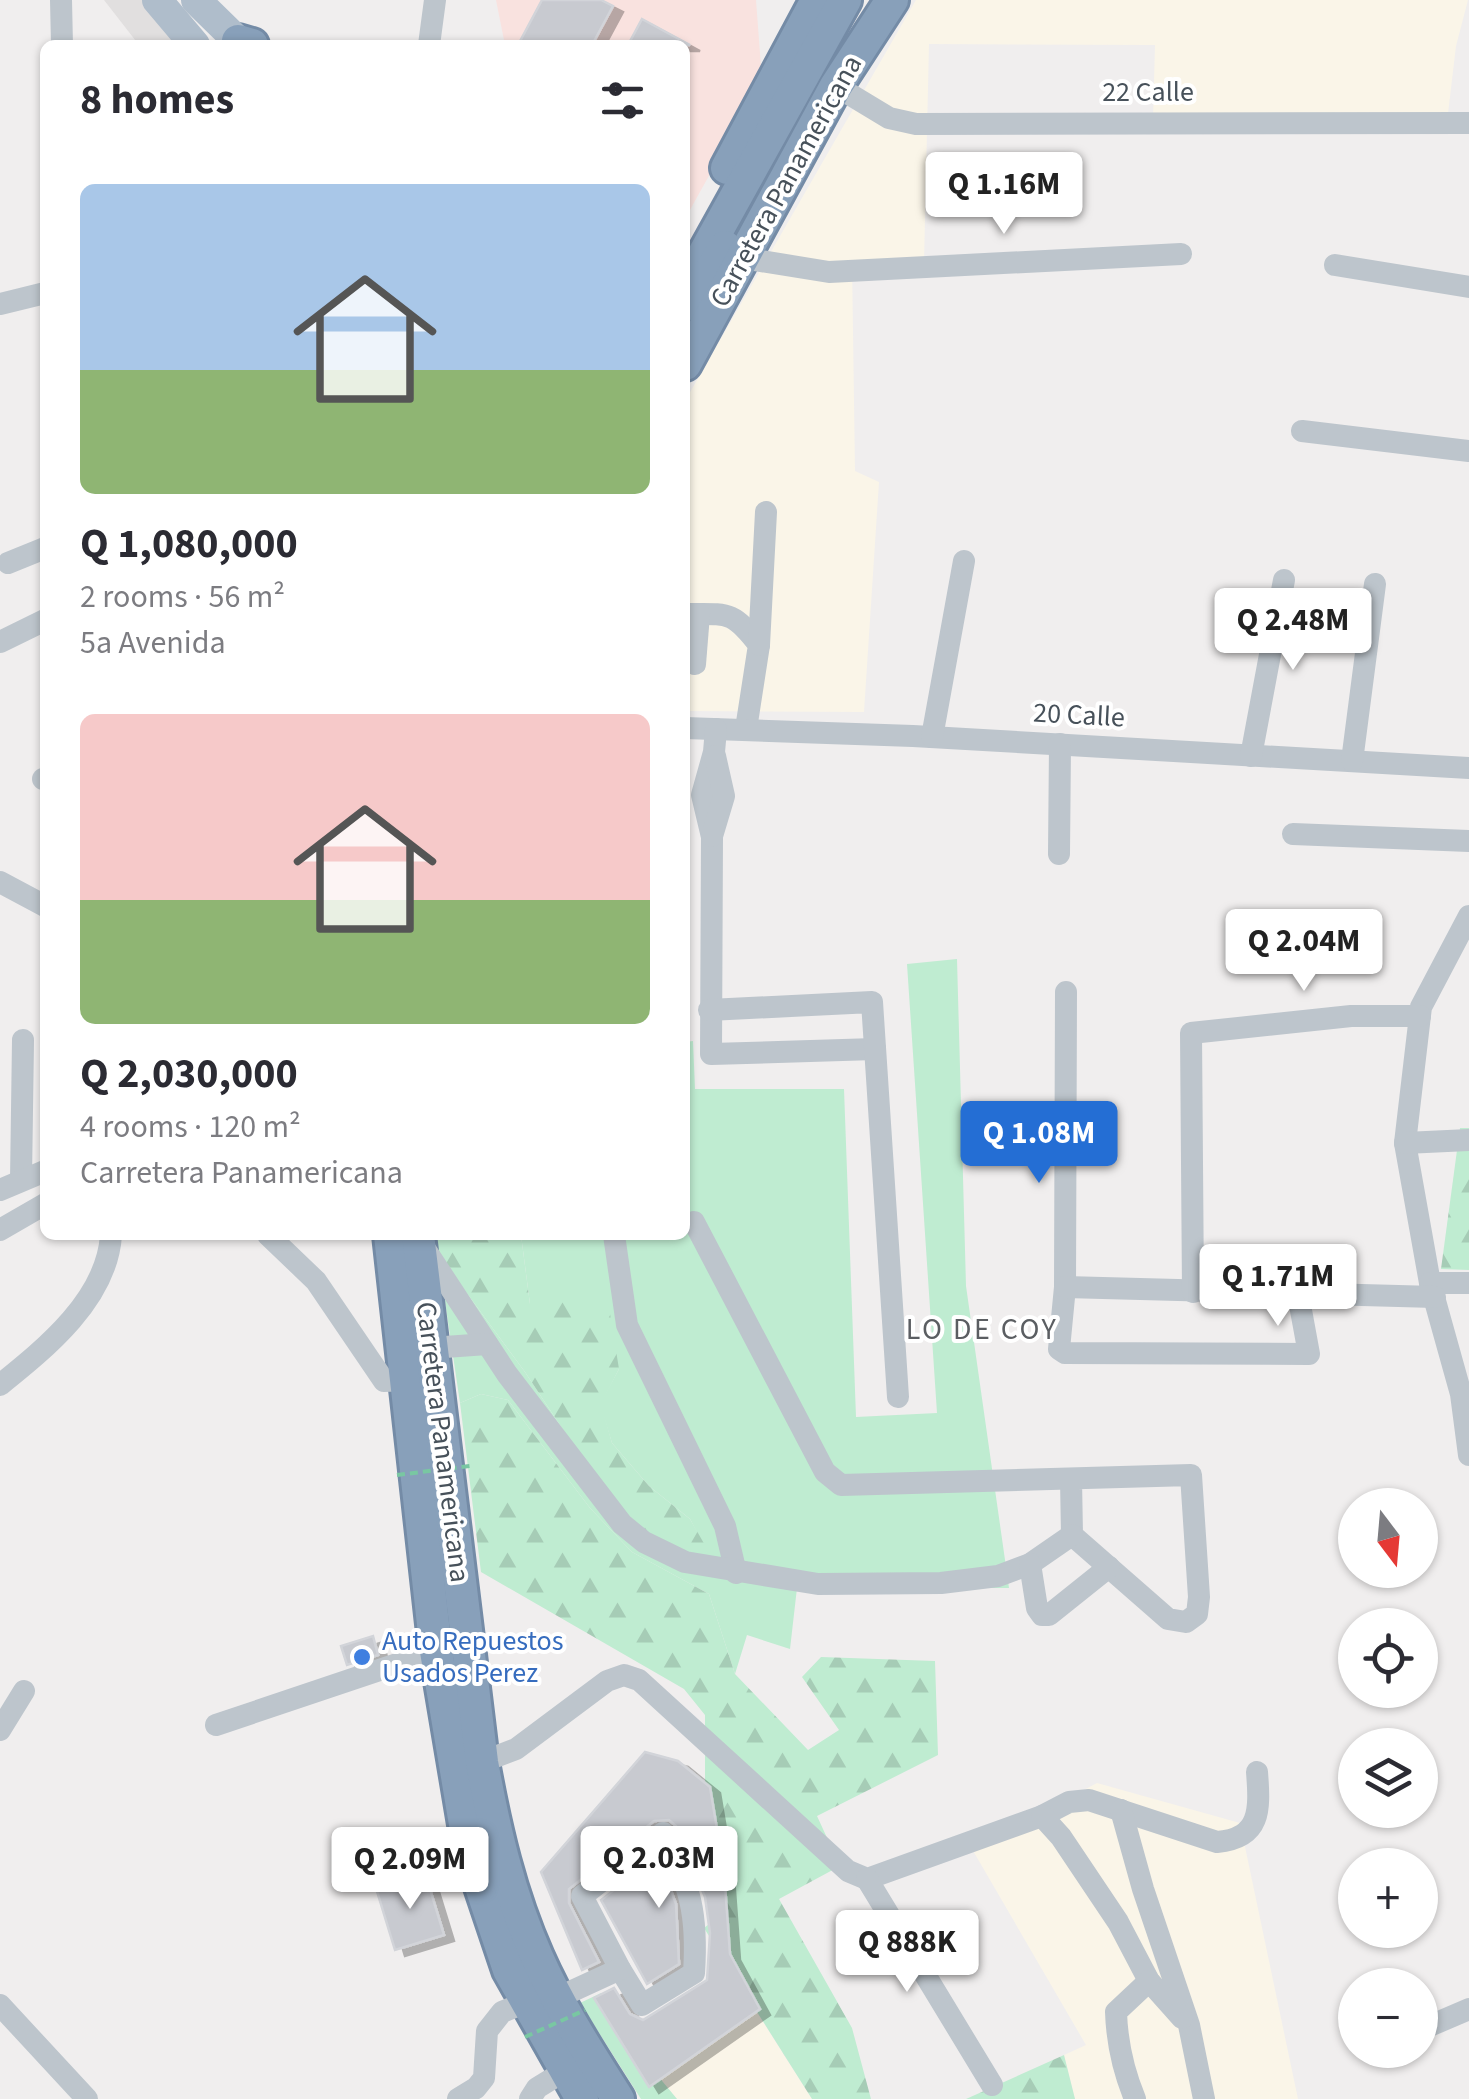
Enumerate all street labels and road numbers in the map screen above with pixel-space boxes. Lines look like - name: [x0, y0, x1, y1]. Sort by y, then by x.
- street label: Carretera Panamericana: [700, 48, 872, 314]
- street label: 22 Calle: [1102, 72, 1194, 112]
- street label: 20 Calle: [1032, 693, 1126, 737]
- street label: Carretera Panamericana: [406, 1299, 480, 1585]

